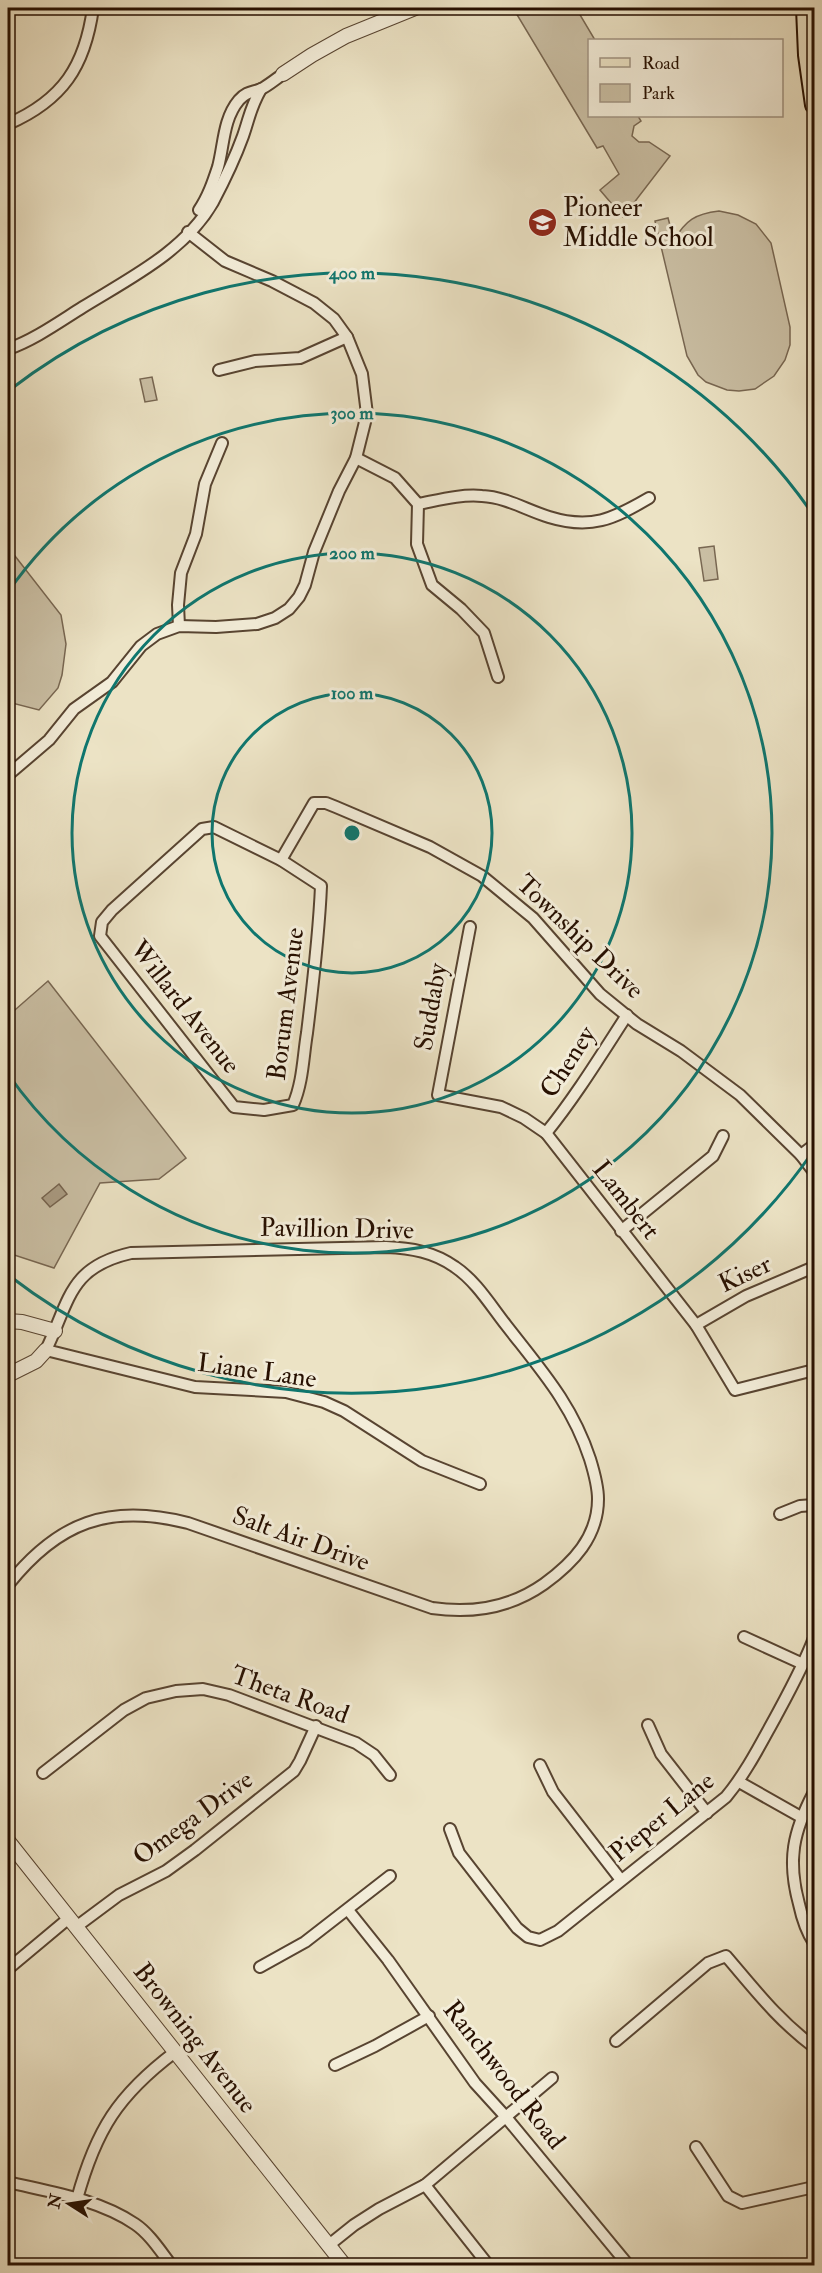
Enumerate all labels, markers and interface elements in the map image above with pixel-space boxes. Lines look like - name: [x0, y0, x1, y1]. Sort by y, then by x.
- legend: [588, 39, 783, 117]
- text: Road: [642, 52, 680, 75]
- text: Park: [642, 82, 675, 105]
- place label: Pioneer Middle School: [563, 192, 714, 254]
- school or university icon: Pioneer Middle School: [526, 207, 558, 239]
- text: 400 m: [328, 262, 376, 285]
- text: 300 m: [330, 402, 375, 425]
- text: 200 m: [329, 542, 376, 565]
- text: 100 m: [331, 682, 374, 705]
- centre of rings: [342, 823, 362, 843]
- street label: Township Drive: [509, 868, 651, 1007]
- street label: Borum Avenue: [261, 926, 311, 1082]
- street label: Willard Avenue: [122, 933, 247, 1080]
- street label: Suddaby: [408, 960, 455, 1053]
- street label: Cheney: [533, 1020, 603, 1104]
- street label: Lambert: [585, 1154, 667, 1246]
- street label: Pavillion Drive: [260, 1212, 414, 1246]
- street label: Kiser: [714, 1248, 777, 1300]
- street label: Liane Lane: [195, 1347, 319, 1395]
- street label: Salt Air Drive: [228, 1499, 374, 1579]
- street label: Theta Road: [227, 1659, 353, 1731]
- street label: Omega Drive: [127, 1764, 259, 1872]
- street label: Pieper Lane: [603, 1765, 722, 1870]
- street label: Browning Avenue: [126, 1956, 264, 2120]
- street label: Ranchwood Road: [436, 1994, 572, 2156]
- north arrow: [39, 2174, 99, 2234]
- text: N: [44, 2191, 67, 2211]

